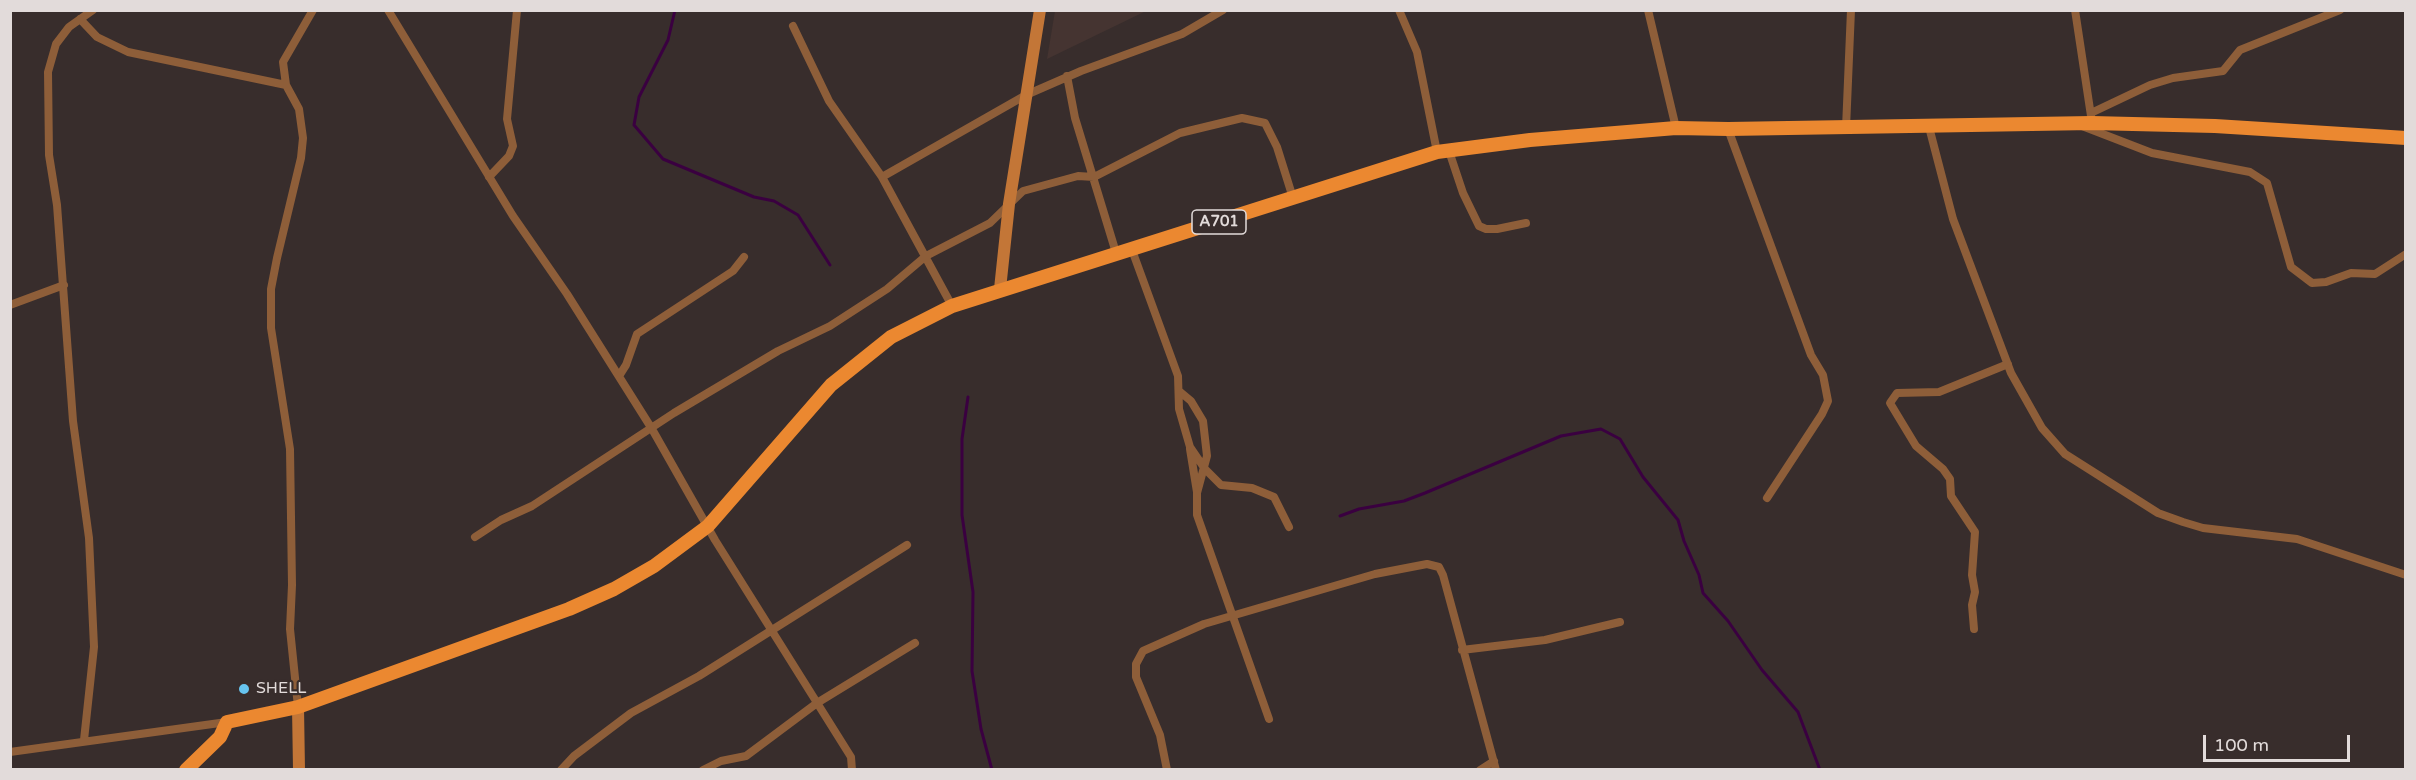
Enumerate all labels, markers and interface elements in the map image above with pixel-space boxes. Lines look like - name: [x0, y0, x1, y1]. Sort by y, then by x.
- road number: A701: [1192, 210, 1246, 234]
- place label: SHELL: [256, 679, 307, 699]
- marker: SHELL: [237, 682, 251, 696]
- scale bar: [2206, 723, 2353, 761]
- text: 100 m: [2214, 734, 2269, 756]

